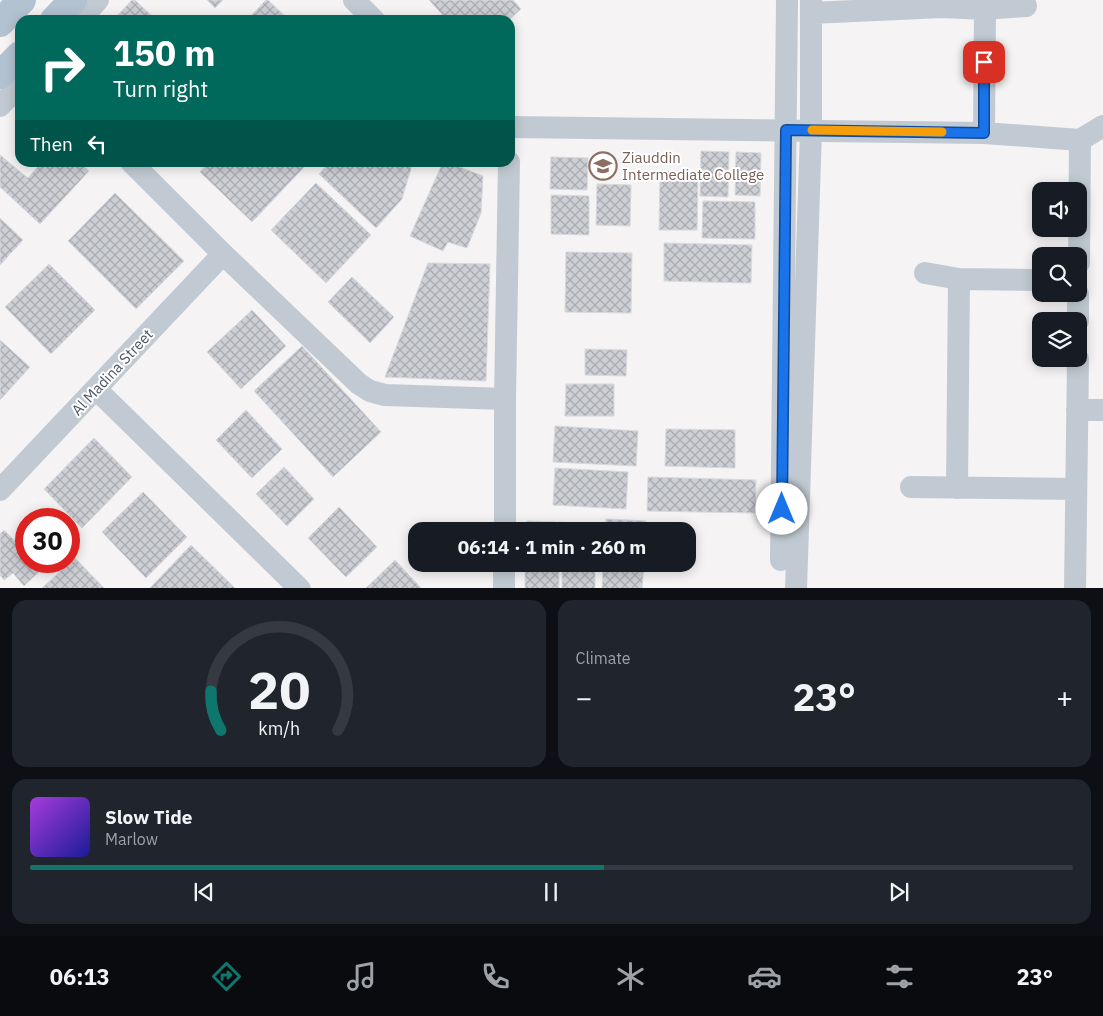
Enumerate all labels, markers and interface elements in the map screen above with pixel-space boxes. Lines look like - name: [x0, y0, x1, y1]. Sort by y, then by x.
- text: 150 m: [113, 30, 216, 76]
- icon: right: [30, 35, 95, 100]
- pin: [963, 41, 1005, 83]
- icon: arrive: [970, 48, 998, 76]
- text: Turn right: [113, 74, 208, 103]
- icon: left: [83, 130, 111, 158]
- text: Then: [30, 132, 73, 156]
- place label: Ziauddin Intermediate College: [622, 148, 764, 184]
- school or university icon: Ziauddin Intermediate College: [588, 151, 618, 181]
- map controls: [1032, 182, 1087, 367]
- button: sound: [1032, 182, 1087, 237]
- button: search: [1032, 247, 1087, 302]
- button: layers: [1032, 312, 1087, 367]
- street label: Al Madina Street: [67, 325, 157, 419]
- position arrow: [755, 482, 807, 534]
- speed limit sign: 30: [15, 508, 80, 573]
- text: 06:14 · 1 min · 260 m: [458, 535, 646, 559]
- text: Climate: [576, 648, 631, 668]
- text: 20: [248, 656, 310, 723]
- text: 23°: [793, 672, 856, 721]
- text: −: [576, 679, 592, 716]
- text: +: [1056, 679, 1073, 716]
- text: km/h: [258, 717, 300, 740]
- text: Slow Tide: [105, 805, 192, 829]
- text: Marlow: [105, 829, 158, 849]
- icon: previous: [190, 878, 218, 906]
- icon: pause: [537, 878, 565, 906]
- icon: next: [885, 878, 913, 906]
- icon: directions: [209, 959, 244, 994]
- icon: music: [344, 959, 379, 994]
- icon: phone: [478, 959, 513, 994]
- icon: climate: [613, 959, 648, 994]
- icon: car: [747, 959, 782, 994]
- icon: filters: [882, 959, 917, 994]
- text: 06:13: [50, 962, 110, 991]
- text: 23°: [1016, 962, 1053, 991]

